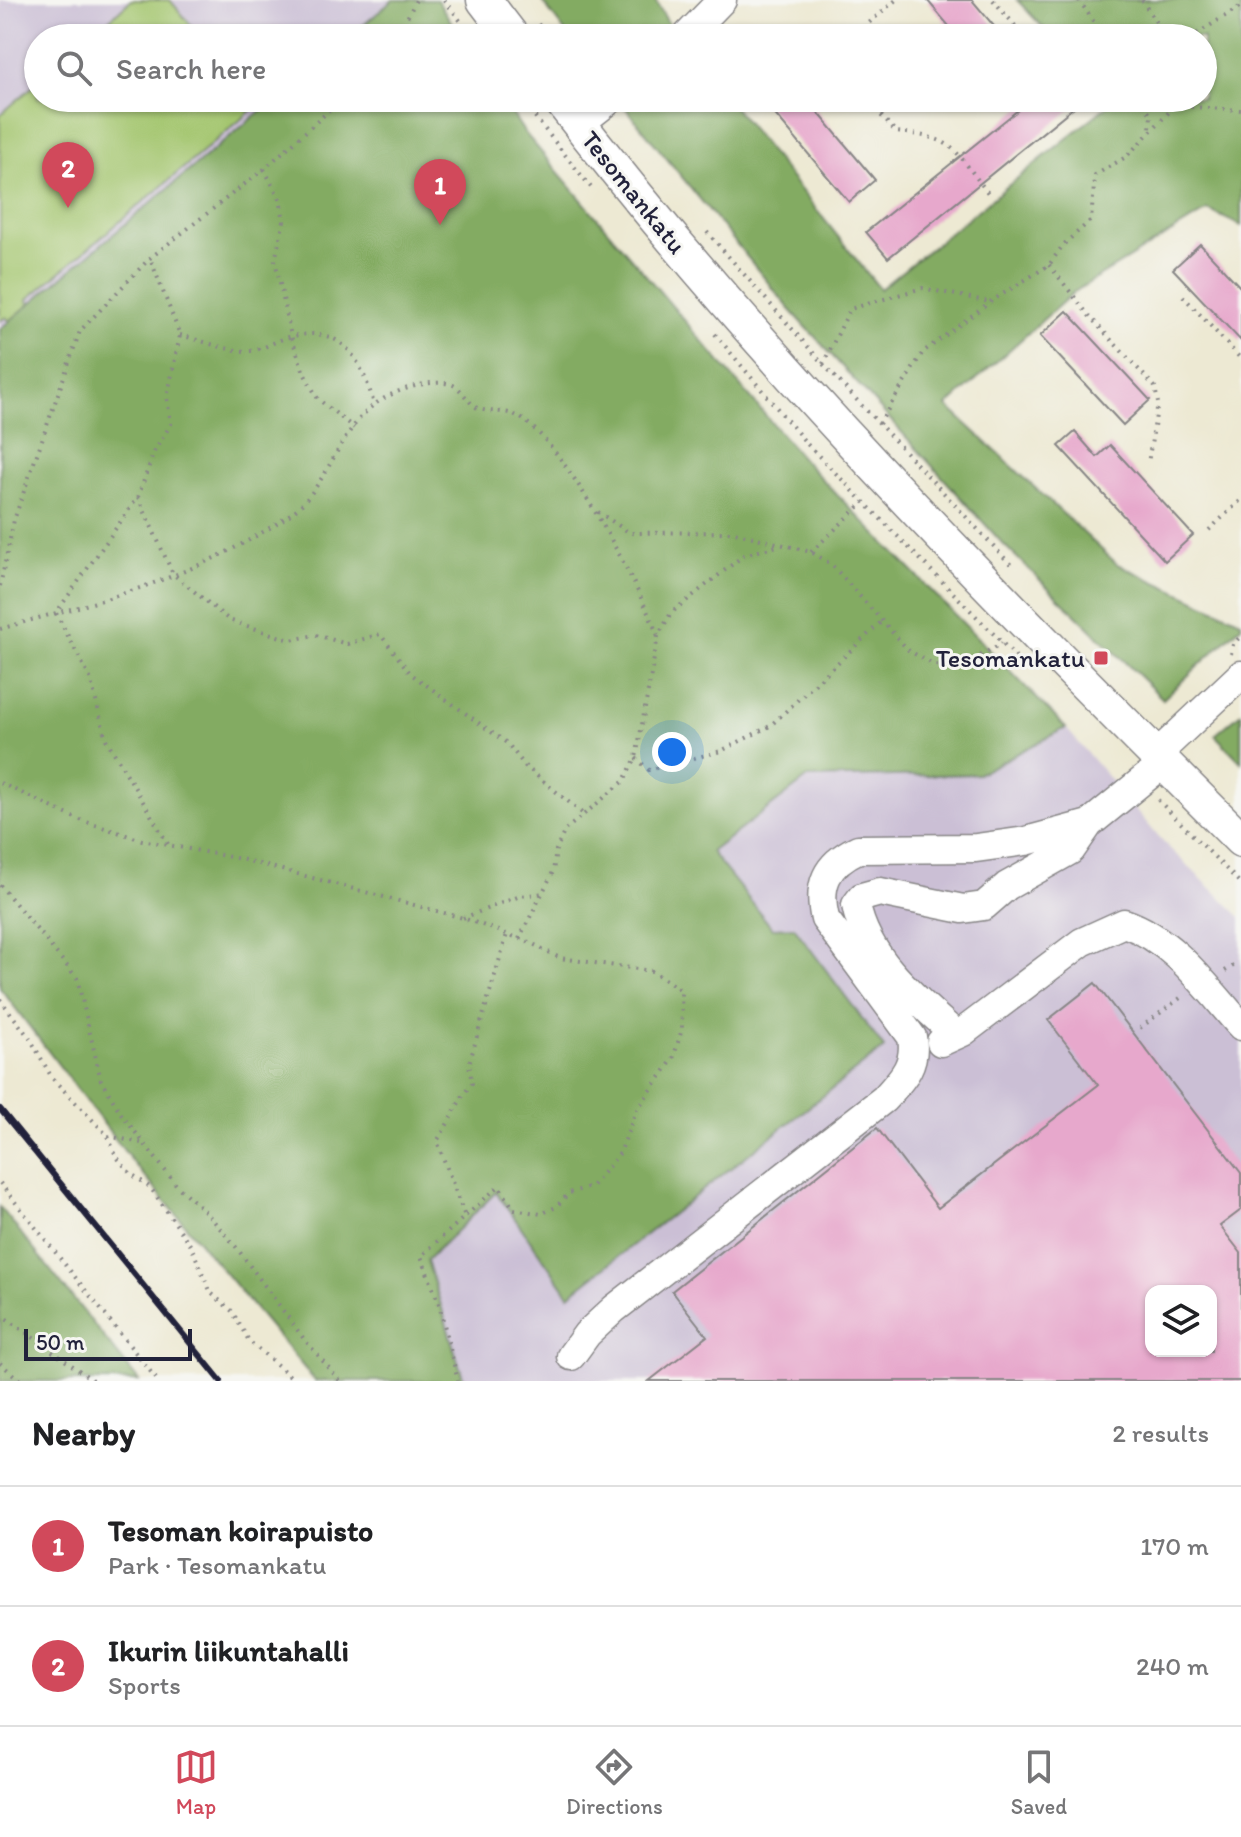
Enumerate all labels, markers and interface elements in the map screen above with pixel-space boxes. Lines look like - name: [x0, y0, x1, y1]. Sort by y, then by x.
- search box: [24, 24, 1217, 112]
- icon: search: [52, 46, 96, 90]
- text: Search here: [116, 50, 266, 87]
- street label: Tesomankatu: [575, 124, 693, 260]
- pin: 2: [42, 142, 94, 208]
- pin: 1: [414, 159, 466, 225]
- place label: Tesomankatu: [936, 642, 1085, 674]
- marker: Tesomankatu: [1092, 649, 1110, 667]
- your location: [652, 732, 692, 772]
- map controls: [1145, 1285, 1217, 1357]
- button: layers: [1145, 1285, 1217, 1357]
- scale bar: [24, 1325, 192, 1361]
- text: 50 m: [36, 1329, 85, 1356]
- text: Nearby: [32, 1413, 135, 1454]
- text: 2 results: [1112, 1417, 1209, 1449]
- text: Tesoman koirapuisto: [108, 1512, 373, 1549]
- text: 1: [52, 1530, 64, 1562]
- text: 170 m: [1140, 1530, 1209, 1562]
- text: Park · Tesomankatu: [108, 1549, 326, 1581]
- text: Ikurin liikuntahalli: [108, 1632, 349, 1669]
- text: 2: [51, 1650, 65, 1682]
- text: 240 m: [1136, 1650, 1209, 1682]
- text: Sports: [108, 1669, 181, 1701]
- tab: Map: [174, 1745, 218, 1820]
- tab: Directions: [566, 1745, 663, 1820]
- tab: Saved: [1011, 1745, 1067, 1820]

